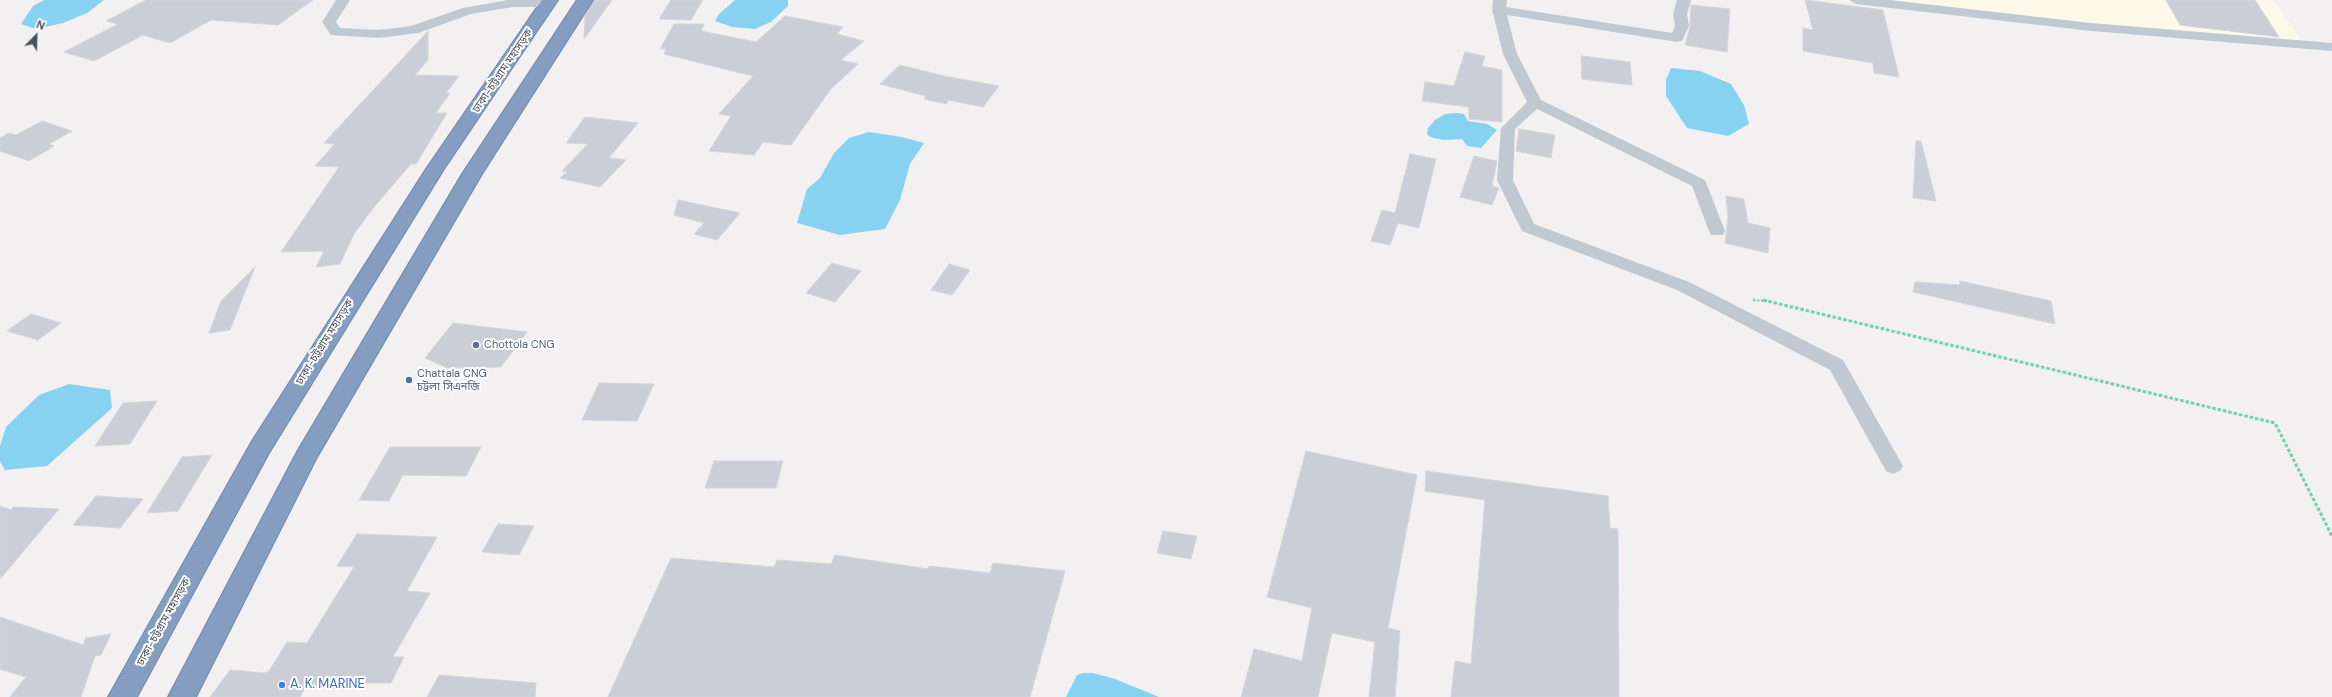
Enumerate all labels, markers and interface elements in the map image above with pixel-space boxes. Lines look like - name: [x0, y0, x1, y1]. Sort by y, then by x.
- north arrow: [16, 16, 56, 56]
- text: N: [34, 17, 47, 33]
- street label: ঢাকা-চট্টগ্রাম মহাসড়ক: [470, 27, 536, 115]
- street label: ঢাকা-চট্টগ্রাম মহাসড়ক: [293, 297, 357, 387]
- place label: Chottola CNG: [484, 338, 555, 352]
- marker: Chottola CNG: [471, 340, 481, 350]
- place label: Chattala CNG চট্টলা সিএনজি: [417, 367, 487, 393]
- marker: Chattala CNG চট্টলা সিএনজি: [404, 375, 414, 385]
- street label: ঢাকা-চট্টগ্রাম মহাসড়ক: [134, 576, 194, 668]
- place label: A. K. MARINE: [290, 677, 365, 693]
- marker: A. K. MARINE: [277, 680, 287, 690]

